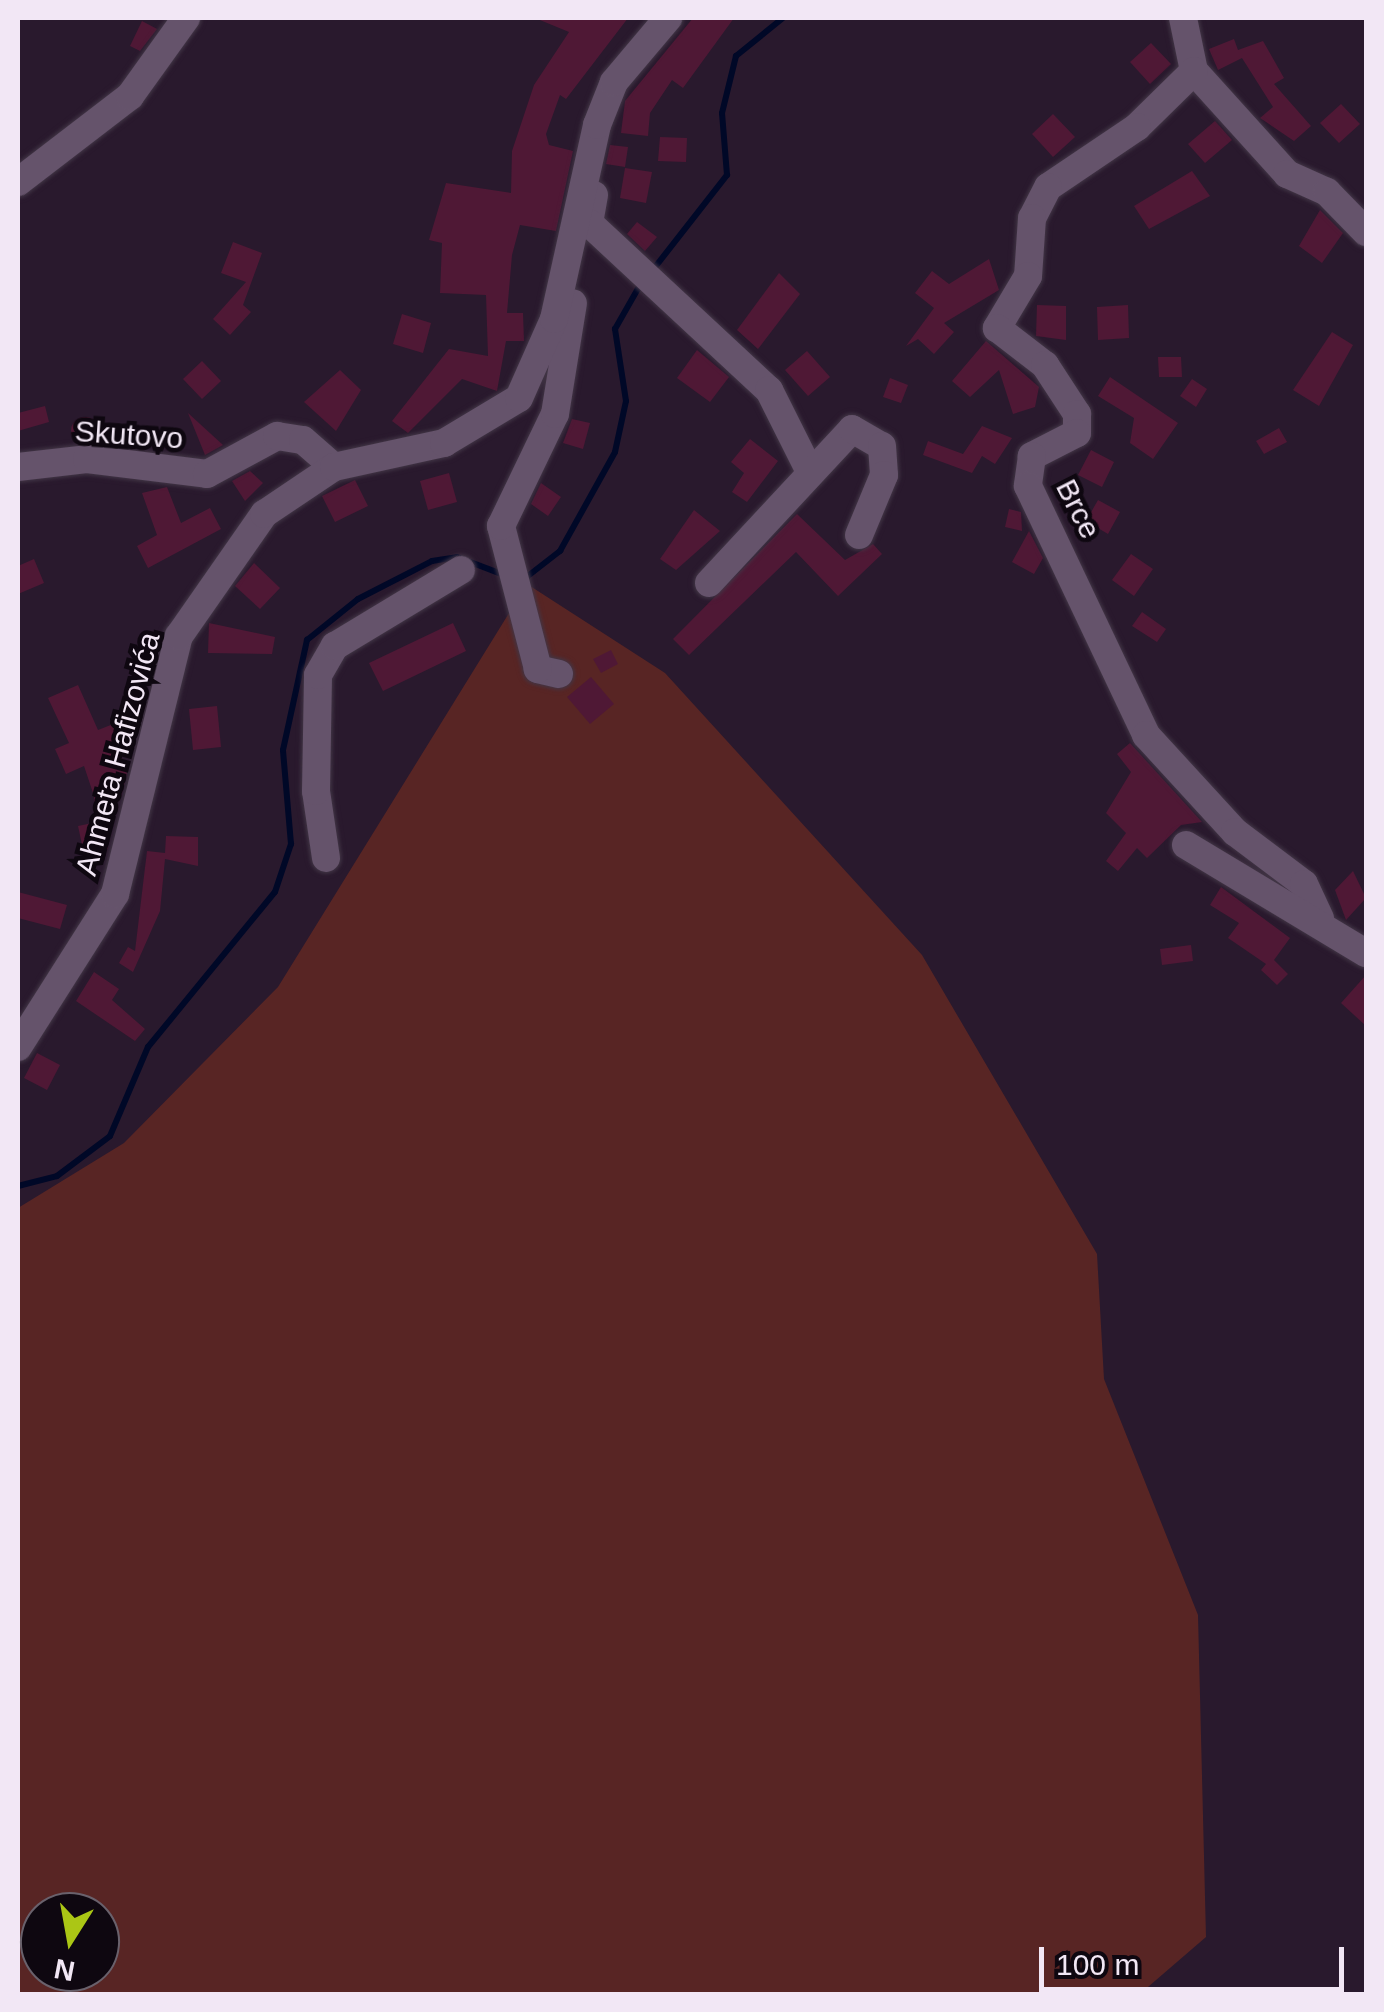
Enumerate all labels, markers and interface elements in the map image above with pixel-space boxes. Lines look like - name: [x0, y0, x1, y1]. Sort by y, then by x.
- street label: Skutovo: [74, 413, 184, 457]
- street label: Brce: [1048, 473, 1108, 545]
- street label: Ahmeta Hafizovića: [68, 629, 168, 879]
- north arrow: [20, 1892, 120, 1992]
- scale bar: [1044, 1927, 1349, 1989]
- text: 100 m: [1056, 1948, 1139, 1981]
- text: N: [52, 1953, 77, 1987]

